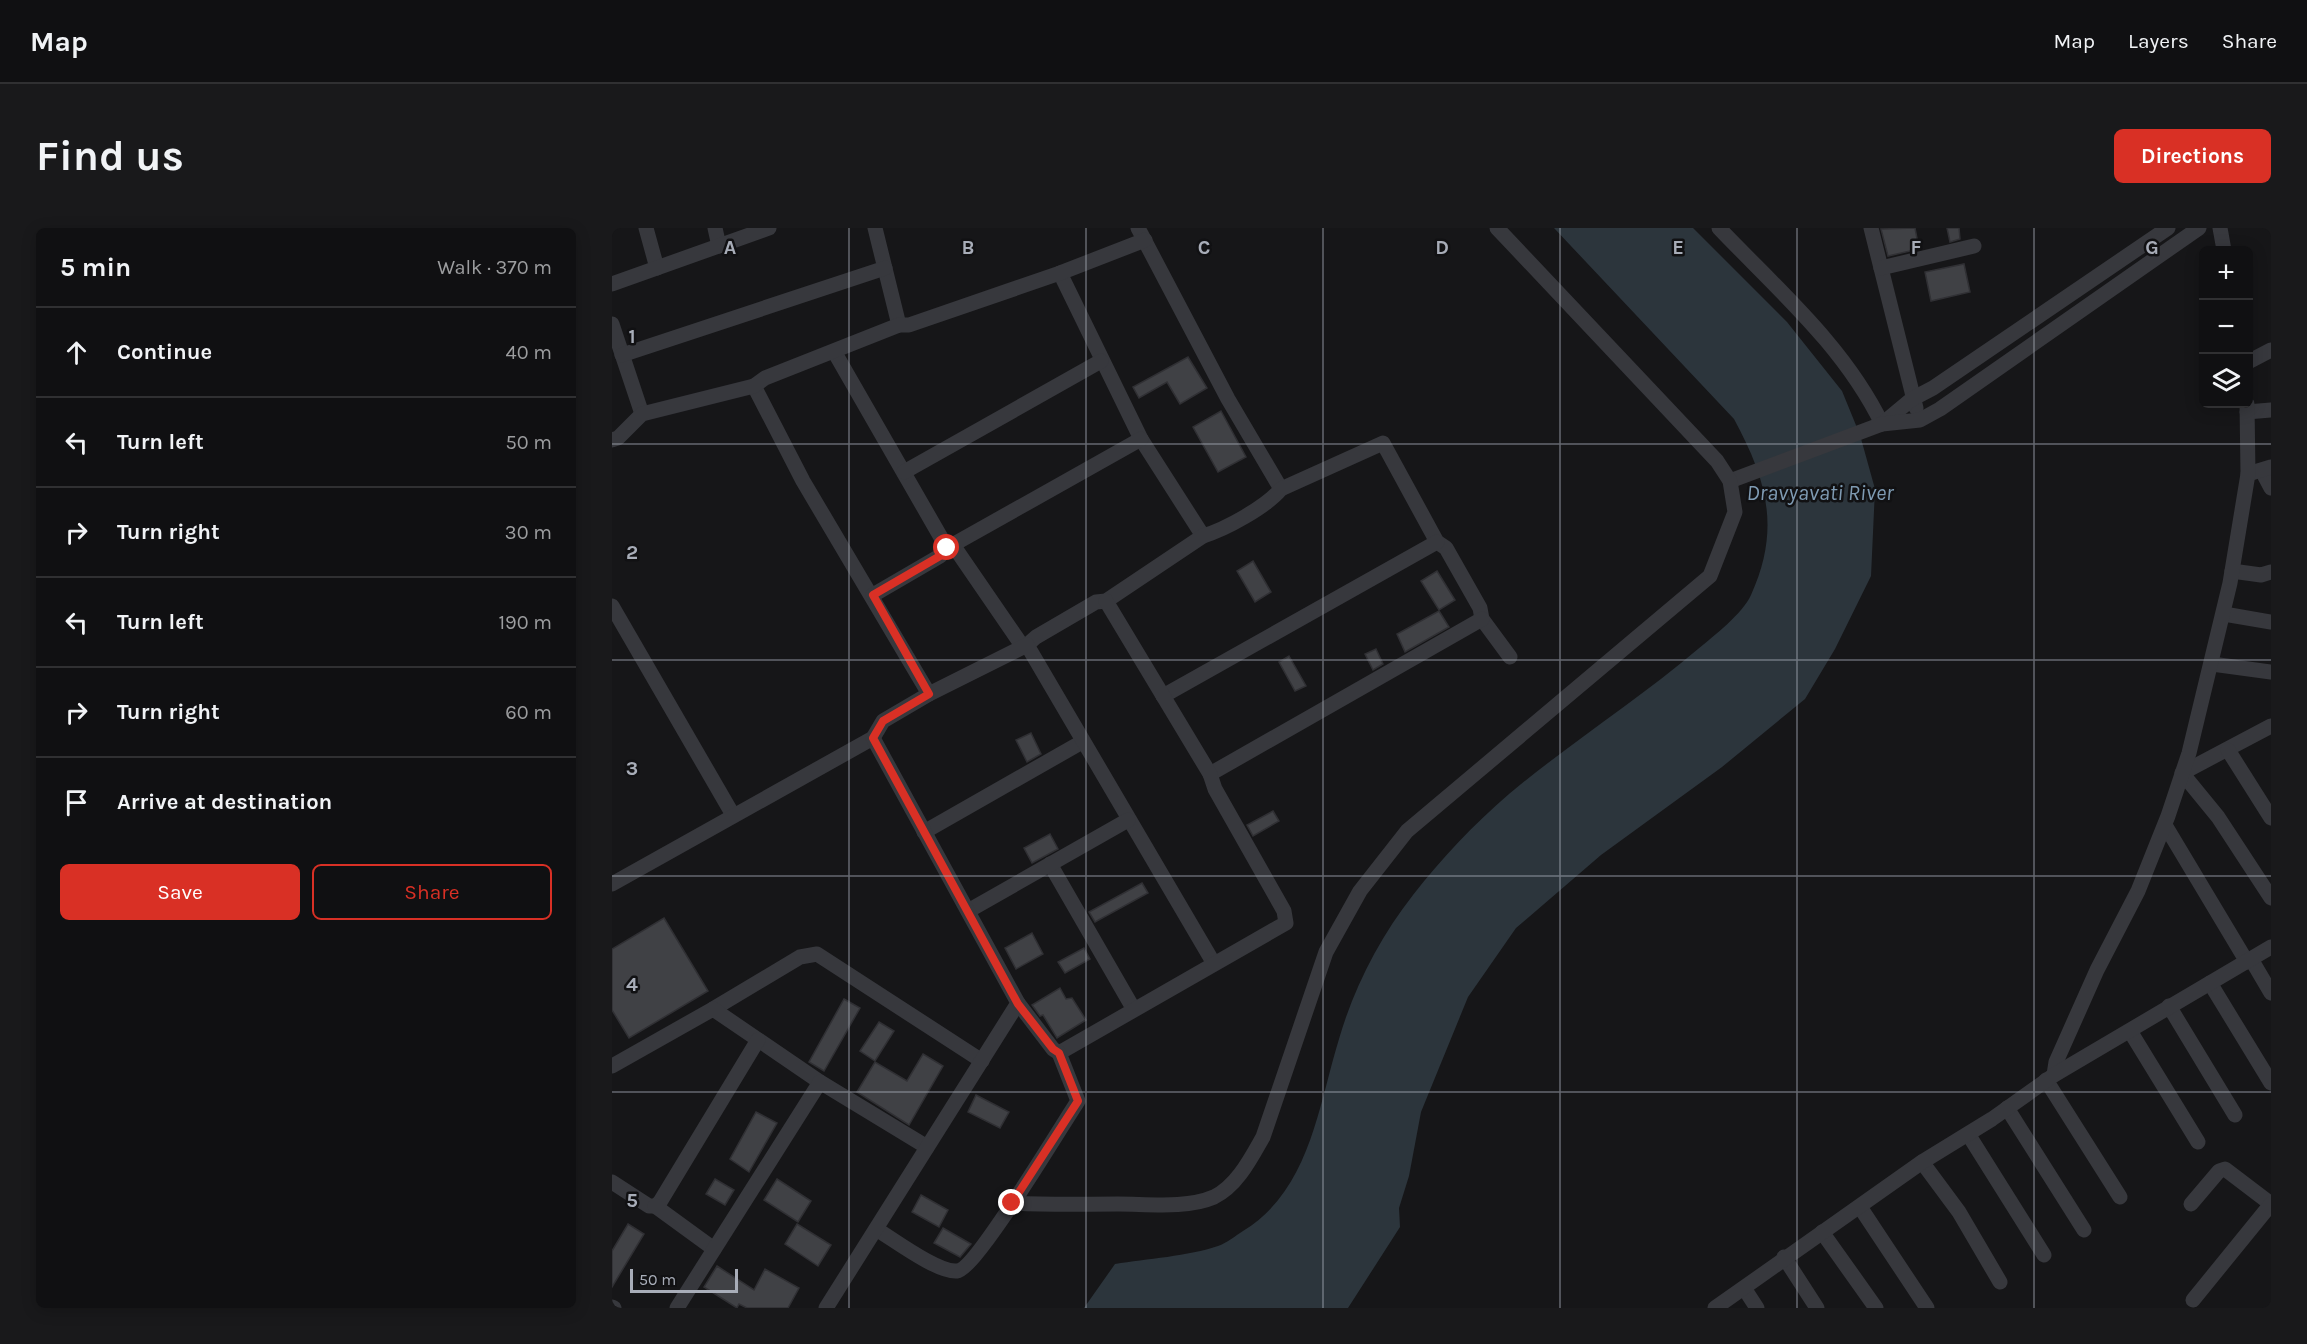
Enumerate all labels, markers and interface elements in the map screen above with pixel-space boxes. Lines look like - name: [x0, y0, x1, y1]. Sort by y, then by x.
- text: Map: [30, 25, 88, 58]
- text: Map: [2053, 29, 2095, 53]
- text: Layers: [2128, 29, 2189, 53]
- text: Share: [2222, 29, 2277, 53]
- button: Directions: [2114, 129, 2271, 183]
- text: Find us: [36, 131, 184, 181]
- text: A: [724, 236, 737, 259]
- text: B: [962, 236, 974, 259]
- text: C: [1198, 236, 1210, 259]
- text: D: [1435, 236, 1449, 259]
- text: E: [1672, 236, 1684, 259]
- text: F: [1911, 236, 1922, 259]
- text: G: [2145, 236, 2159, 259]
- map controls: [2199, 246, 2253, 408]
- button: +: [2199, 246, 2253, 300]
- text: 5 min: [60, 252, 131, 283]
- text: Walk · 370 m: [437, 256, 552, 279]
- button: −: [2199, 300, 2253, 354]
- text: 1: [628, 325, 636, 348]
- icon: ahead: [60, 336, 93, 369]
- text: Continue: [117, 339, 212, 365]
- text: 40 m: [506, 341, 552, 364]
- button: layers: [2199, 354, 2253, 408]
- icon: left: [60, 426, 93, 459]
- text: Turn left: [117, 429, 204, 455]
- text: 50 m: [505, 431, 552, 454]
- water label: Dravyavati River: [1746, 480, 1895, 506]
- icon: right: [60, 516, 93, 549]
- text: Turn right: [117, 519, 220, 545]
- text: 30 m: [505, 521, 552, 544]
- route start: [933, 534, 959, 560]
- text: 2: [626, 541, 638, 564]
- icon: left: [60, 606, 93, 639]
- text: Turn left: [117, 609, 204, 635]
- text: 190 m: [498, 611, 552, 634]
- icon: right: [60, 696, 93, 729]
- text: Turn right: [117, 699, 220, 725]
- text: 60 m: [505, 701, 552, 724]
- text: 3: [626, 757, 638, 780]
- icon: arrive: [60, 786, 93, 819]
- text: Arrive at destination: [117, 789, 332, 815]
- button: Save: [60, 864, 300, 920]
- button: Share: [312, 864, 552, 920]
- text: 4: [626, 973, 638, 996]
- text: 5: [626, 1189, 638, 1212]
- route end: [998, 1189, 1024, 1215]
- scale bar: [630, 1266, 738, 1294]
- text: 50 m: [639, 1270, 676, 1289]

